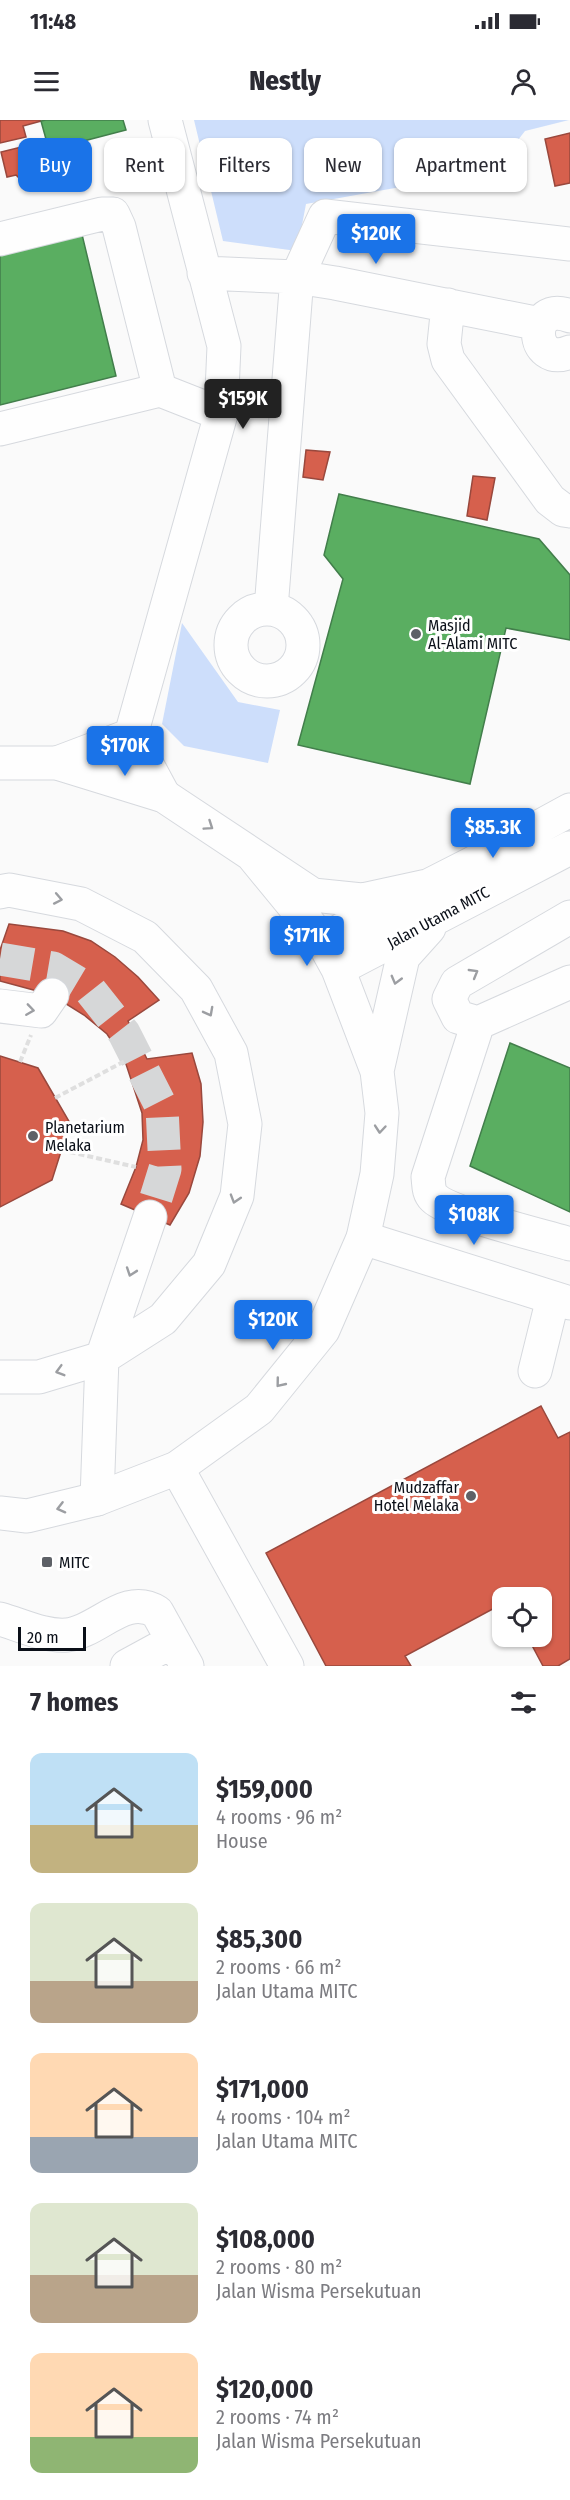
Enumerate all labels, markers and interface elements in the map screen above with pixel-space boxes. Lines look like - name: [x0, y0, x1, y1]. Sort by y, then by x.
- text: 11:48: [30, 8, 76, 35]
- icon: menu: [30, 65, 63, 98]
- text: Nestly: [249, 65, 321, 97]
- icon: person: [507, 65, 540, 98]
- chip: Buy: [18, 138, 92, 192]
- chip: Rent: [104, 138, 185, 192]
- chip: Filters: [197, 138, 292, 192]
- chip: New: [304, 138, 382, 192]
- chip: Apartment: [394, 138, 527, 192]
- pin: $120K: [334, 214, 418, 265]
- text: $120K: [351, 221, 401, 245]
- pin: $159K: [201, 379, 285, 430]
- text: $159K: [218, 386, 268, 410]
- place label: Masjid Al-Alami MITC: [428, 616, 517, 653]
- marker: Masjid Al-Alami MITC: [409, 627, 423, 641]
- pin: $170K: [83, 726, 167, 777]
- text: $170K: [101, 733, 149, 757]
- pin: $85.3K: [444, 808, 542, 859]
- text: $85.3K: [465, 815, 521, 839]
- one-way arrow: [202, 819, 213, 830]
- street label: Jalan Utama MITC: [384, 883, 493, 952]
- one-way arrow: [52, 892, 62, 905]
- pin: $171K: [265, 916, 349, 967]
- text: $171K: [284, 923, 330, 947]
- one-way arrow: [468, 969, 478, 980]
- one-way arrow: [391, 974, 404, 984]
- one-way arrow: [26, 1003, 35, 1015]
- one-way arrow: [202, 1006, 213, 1016]
- place label: Planetarium Melaka: [45, 1118, 125, 1155]
- one-way arrow: [374, 1124, 387, 1133]
- marker: Planetarium Melaka: [26, 1129, 40, 1143]
- one-way arrow: [230, 1193, 242, 1204]
- pin: $108K: [432, 1195, 516, 1246]
- text: $108K: [449, 1202, 499, 1226]
- one-way arrow: [126, 1266, 139, 1277]
- pin: $120K: [231, 1300, 315, 1351]
- text: $120K: [248, 1307, 298, 1331]
- one-way arrow: [55, 1364, 66, 1376]
- one-way arrow: [277, 1376, 288, 1387]
- place label: Mudzaffar Hotel Melaka: [374, 1478, 459, 1515]
- marker: Mudzaffar Hotel Melaka: [464, 1489, 478, 1503]
- one-way arrow: [56, 1500, 66, 1513]
- place label: MITC: [59, 1553, 90, 1572]
- marker: MITC: [40, 1555, 54, 1569]
- map controls: [492, 1587, 552, 1647]
- button: locate: [492, 1587, 552, 1647]
- scale bar: [18, 1624, 86, 1652]
- text: 20 m: [27, 1628, 58, 1647]
- icon: filters: [507, 1686, 540, 1719]
- text: 7 homes: [30, 1687, 118, 1718]
- text: $159,000: [216, 1774, 313, 1805]
- icon: home: [78, 1777, 150, 1849]
- text: 4 rooms · 96 m²: [216, 1805, 342, 1829]
- text: House: [216, 1829, 268, 1853]
- text: $85,300: [216, 1924, 302, 1955]
- icon: home: [78, 1927, 150, 1999]
- text: 2 rooms · 66 m²: [216, 1955, 342, 1979]
- text: Jalan Utama MITC: [216, 1979, 357, 2003]
- text: $171,000: [216, 2074, 309, 2105]
- icon: home: [78, 2077, 150, 2149]
- text: 4 rooms · 104 m²: [216, 2105, 351, 2129]
- text: Jalan Utama MITC: [216, 2129, 357, 2153]
- text: $108,000: [216, 2224, 315, 2255]
- icon: home: [78, 2227, 150, 2299]
- text: 2 rooms · 80 m²: [216, 2255, 342, 2279]
- text: Jalan Wisma Persekutuan: [216, 2279, 422, 2303]
- text: $120,000: [216, 2374, 313, 2405]
- icon: home: [78, 2377, 150, 2449]
- text: 2 rooms · 74 m²: [216, 2405, 339, 2429]
- text: Jalan Wisma Persekutuan: [216, 2429, 422, 2453]

